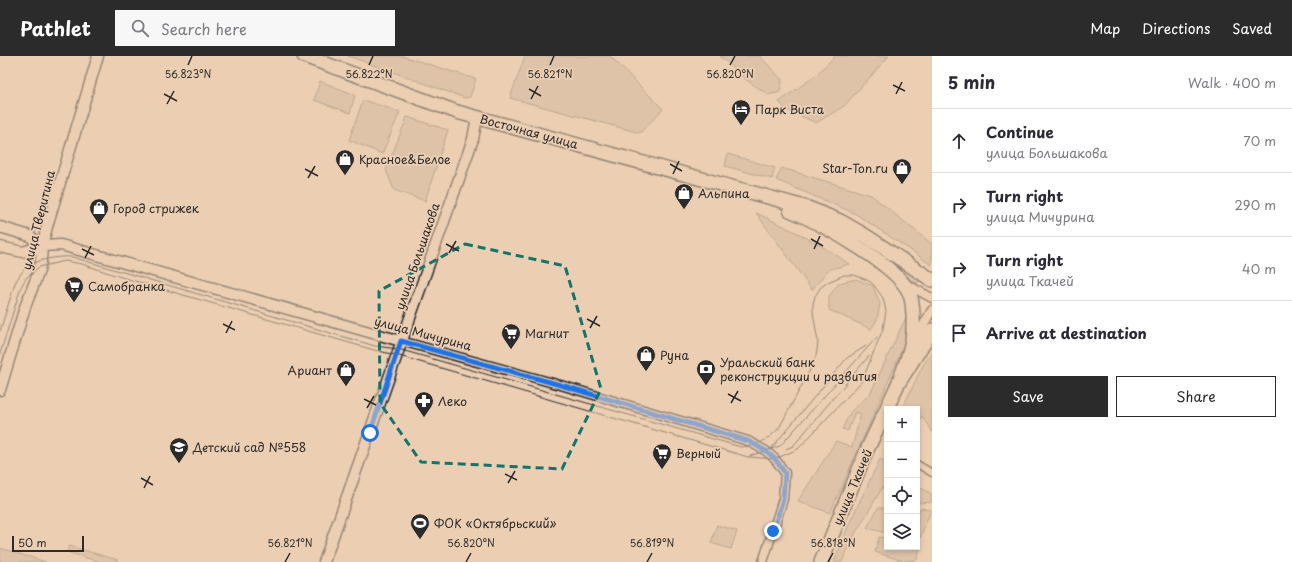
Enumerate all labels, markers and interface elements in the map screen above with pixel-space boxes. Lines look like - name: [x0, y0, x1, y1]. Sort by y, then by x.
- search box: [115, 10, 395, 46]
- text: Pathlet: [20, 14, 91, 42]
- icon: search: [129, 17, 151, 39]
- text: Search here: [161, 17, 247, 40]
- text: Map: [1090, 18, 1120, 39]
- text: Directions: [1142, 18, 1210, 39]
- text: Saved: [1232, 18, 1272, 39]
- text: 56.823°N: [165, 66, 211, 81]
- text: 56.822°N: [345, 66, 393, 81]
- text: 56.821°N: [528, 66, 573, 81]
- text: 56.820°N: [706, 66, 754, 81]
- text: 5 min: [948, 69, 995, 95]
- text: Walk · 400 m: [1188, 73, 1276, 92]
- hotel icon: Парк Виста: [730, 98, 752, 126]
- place label: Парк Виста: [755, 100, 825, 118]
- street label: Восточная улица: [478, 109, 581, 153]
- text: Continue: [986, 120, 1054, 143]
- icon: ahead: [948, 130, 970, 152]
- text: 70 m: [1243, 131, 1276, 150]
- text: улица Большакова: [986, 143, 1108, 162]
- shop icon: Красное&Белое: [334, 148, 356, 176]
- place label: Красное&Белое: [359, 150, 451, 168]
- shop icon: Star-Ton.ru: [891, 157, 913, 185]
- place label: Star-Ton.ru: [822, 159, 888, 177]
- street label: улица Тверитина: [17, 168, 59, 272]
- shop icon: Альпина: [673, 182, 695, 210]
- place label: Альпина: [698, 184, 750, 202]
- text: Turn right: [986, 184, 1063, 207]
- icon: right: [948, 194, 970, 216]
- text: 290 m: [1235, 195, 1276, 214]
- shop icon: Город стрижек: [88, 197, 110, 225]
- place label: Город стрижек: [113, 199, 200, 217]
- street label: улица Большакова: [390, 200, 444, 312]
- text: улица Мичурина: [986, 207, 1094, 226]
- text: Turn right: [986, 248, 1063, 271]
- icon: right: [948, 258, 970, 280]
- text: 40 m: [1242, 259, 1276, 278]
- text: улица Ткачей: [986, 271, 1074, 290]
- supermarket icon: Самобранка: [63, 275, 85, 303]
- place label: Самобранка: [88, 277, 165, 295]
- street label: улица Мичурина: [372, 311, 474, 355]
- text: Arrive at destination: [986, 321, 1147, 344]
- supermarket icon: Магнит: [500, 322, 522, 350]
- icon: arrive: [948, 322, 970, 344]
- place label: Магнит: [525, 324, 570, 342]
- shop icon: Руна: [635, 344, 657, 372]
- place label: Руна: [660, 346, 689, 364]
- place label: Уральский банк реконструкции и развития: [720, 353, 877, 385]
- bank icon: Уральский банк реконструкции и развития: [695, 358, 717, 386]
- shop icon: Ариант: [335, 359, 357, 387]
- place label: Ариант: [288, 361, 332, 379]
- button: Save: [948, 376, 1108, 417]
- button: Share: [1116, 376, 1276, 417]
- pharmacy icon: Леко: [413, 390, 435, 418]
- place label: Леко: [438, 392, 467, 410]
- map controls: [884, 406, 920, 550]
- button: +: [884, 406, 920, 442]
- route start: [361, 424, 379, 442]
- school or university icon: Детский сад №558: [168, 436, 190, 464]
- place label: Детский сад №558: [192, 438, 306, 456]
- supermarket icon: Верный: [651, 442, 673, 470]
- button: −: [884, 442, 920, 478]
- place label: Верный: [676, 444, 721, 462]
- street label: улица Ткачей: [828, 446, 876, 528]
- button: locate: [884, 478, 920, 514]
- sports icon: ФОК «Октябрьский»: [409, 512, 431, 540]
- place label: ФОК «Октябрьский»: [434, 514, 556, 532]
- button: layers: [884, 514, 920, 550]
- route end: [764, 522, 782, 540]
- scale bar: [12, 534, 84, 553]
- text: 50 m: [18, 534, 47, 551]
- text: 56.821°N: [268, 535, 313, 550]
- text: 56.820°N: [447, 535, 495, 550]
- text: 56.819°N: [630, 535, 674, 550]
- text: 56.818°N: [811, 535, 856, 550]

